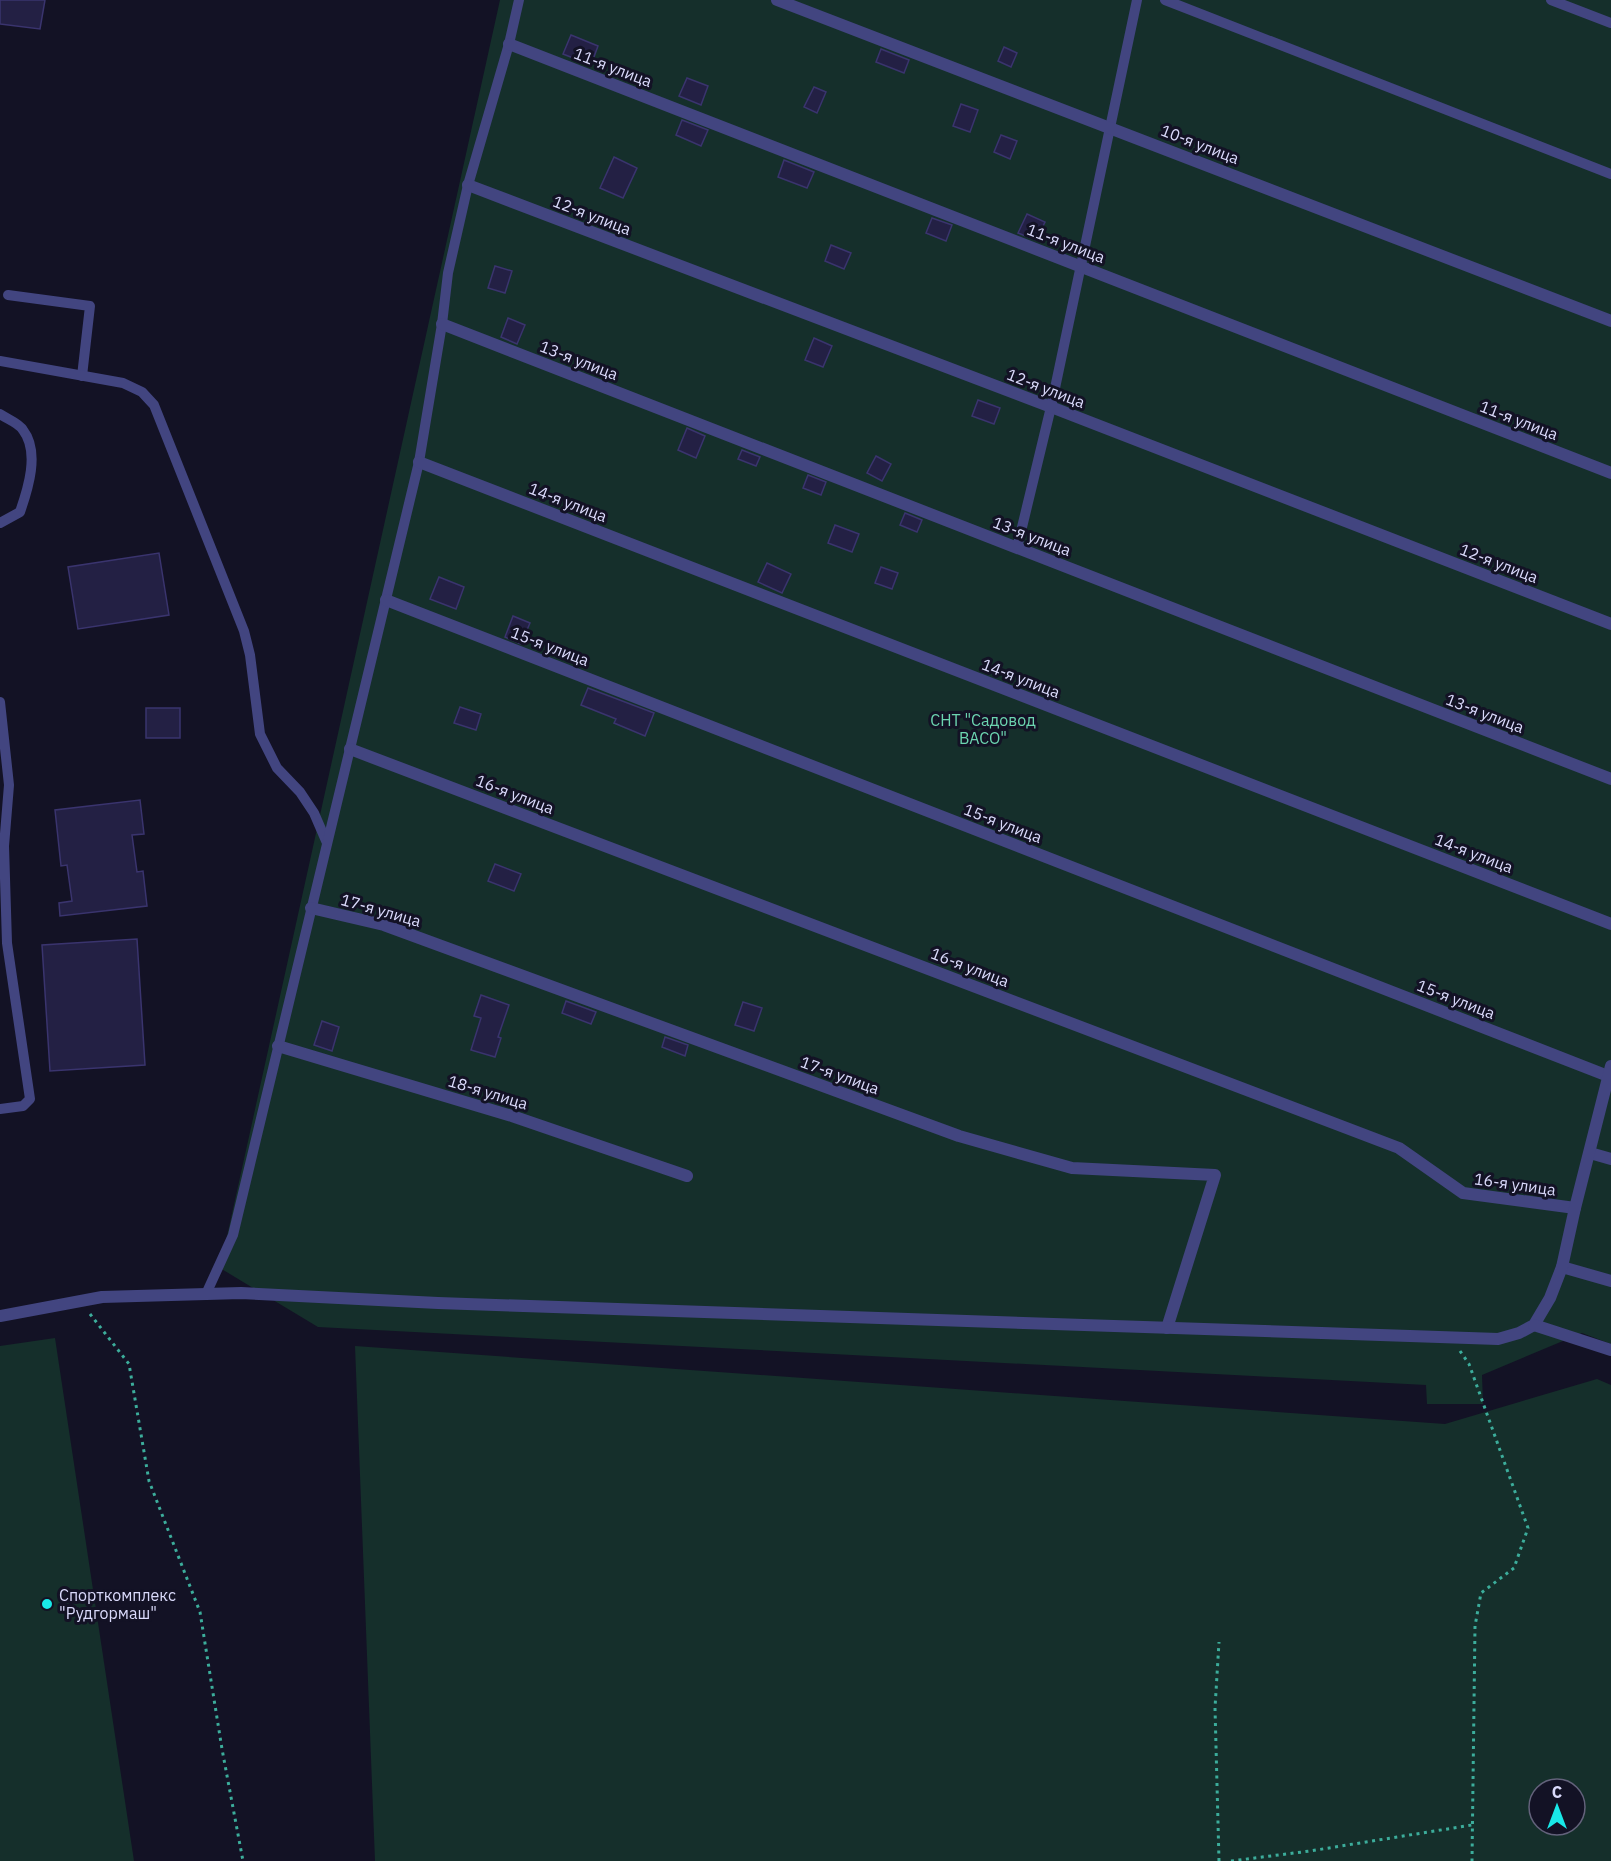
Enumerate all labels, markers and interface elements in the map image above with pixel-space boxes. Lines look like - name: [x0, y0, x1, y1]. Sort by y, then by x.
- street label: 11-я улица: [571, 43, 655, 91]
- street label: 10-я улица: [1158, 120, 1242, 168]
- street label: 12-я улица: [550, 191, 634, 239]
- street label: 11-я улица: [1024, 219, 1108, 267]
- street label: 13-я улица: [537, 336, 621, 384]
- street label: 12-я улица: [1004, 364, 1088, 412]
- street label: 11-я улица: [1477, 396, 1561, 444]
- street label: 14-я улица: [526, 478, 610, 526]
- street label: 13-я улица: [990, 512, 1074, 560]
- street label: 12-я улица: [1457, 539, 1541, 587]
- street label: 15-я улица: [508, 622, 592, 670]
- street label: 14-я улица: [979, 654, 1063, 702]
- street label: 13-я улица: [1443, 689, 1527, 737]
- park label: СНТ "Садовод ВАСО": [930, 710, 1036, 748]
- street label: 16-я улица: [473, 770, 557, 818]
- street label: 15-я улица: [961, 799, 1045, 847]
- street label: 14-я улица: [1432, 829, 1516, 877]
- street label: 17-я улица: [339, 889, 424, 931]
- street label: 16-я улица: [928, 943, 1012, 991]
- street label: 15-я улица: [1414, 975, 1498, 1023]
- street label: 17-я улица: [798, 1052, 882, 1099]
- street label: 18-я улица: [446, 1070, 531, 1114]
- street label: 16-я улица: [1473, 1168, 1558, 1200]
- place label: Спорткомплекс "Рудгормаш": [59, 1585, 176, 1623]
- marker: Спорткомплекс "Рудгормаш": [40, 1597, 54, 1611]
- north arrow: [1527, 1777, 1587, 1837]
- text: С: [1552, 1782, 1562, 1802]

